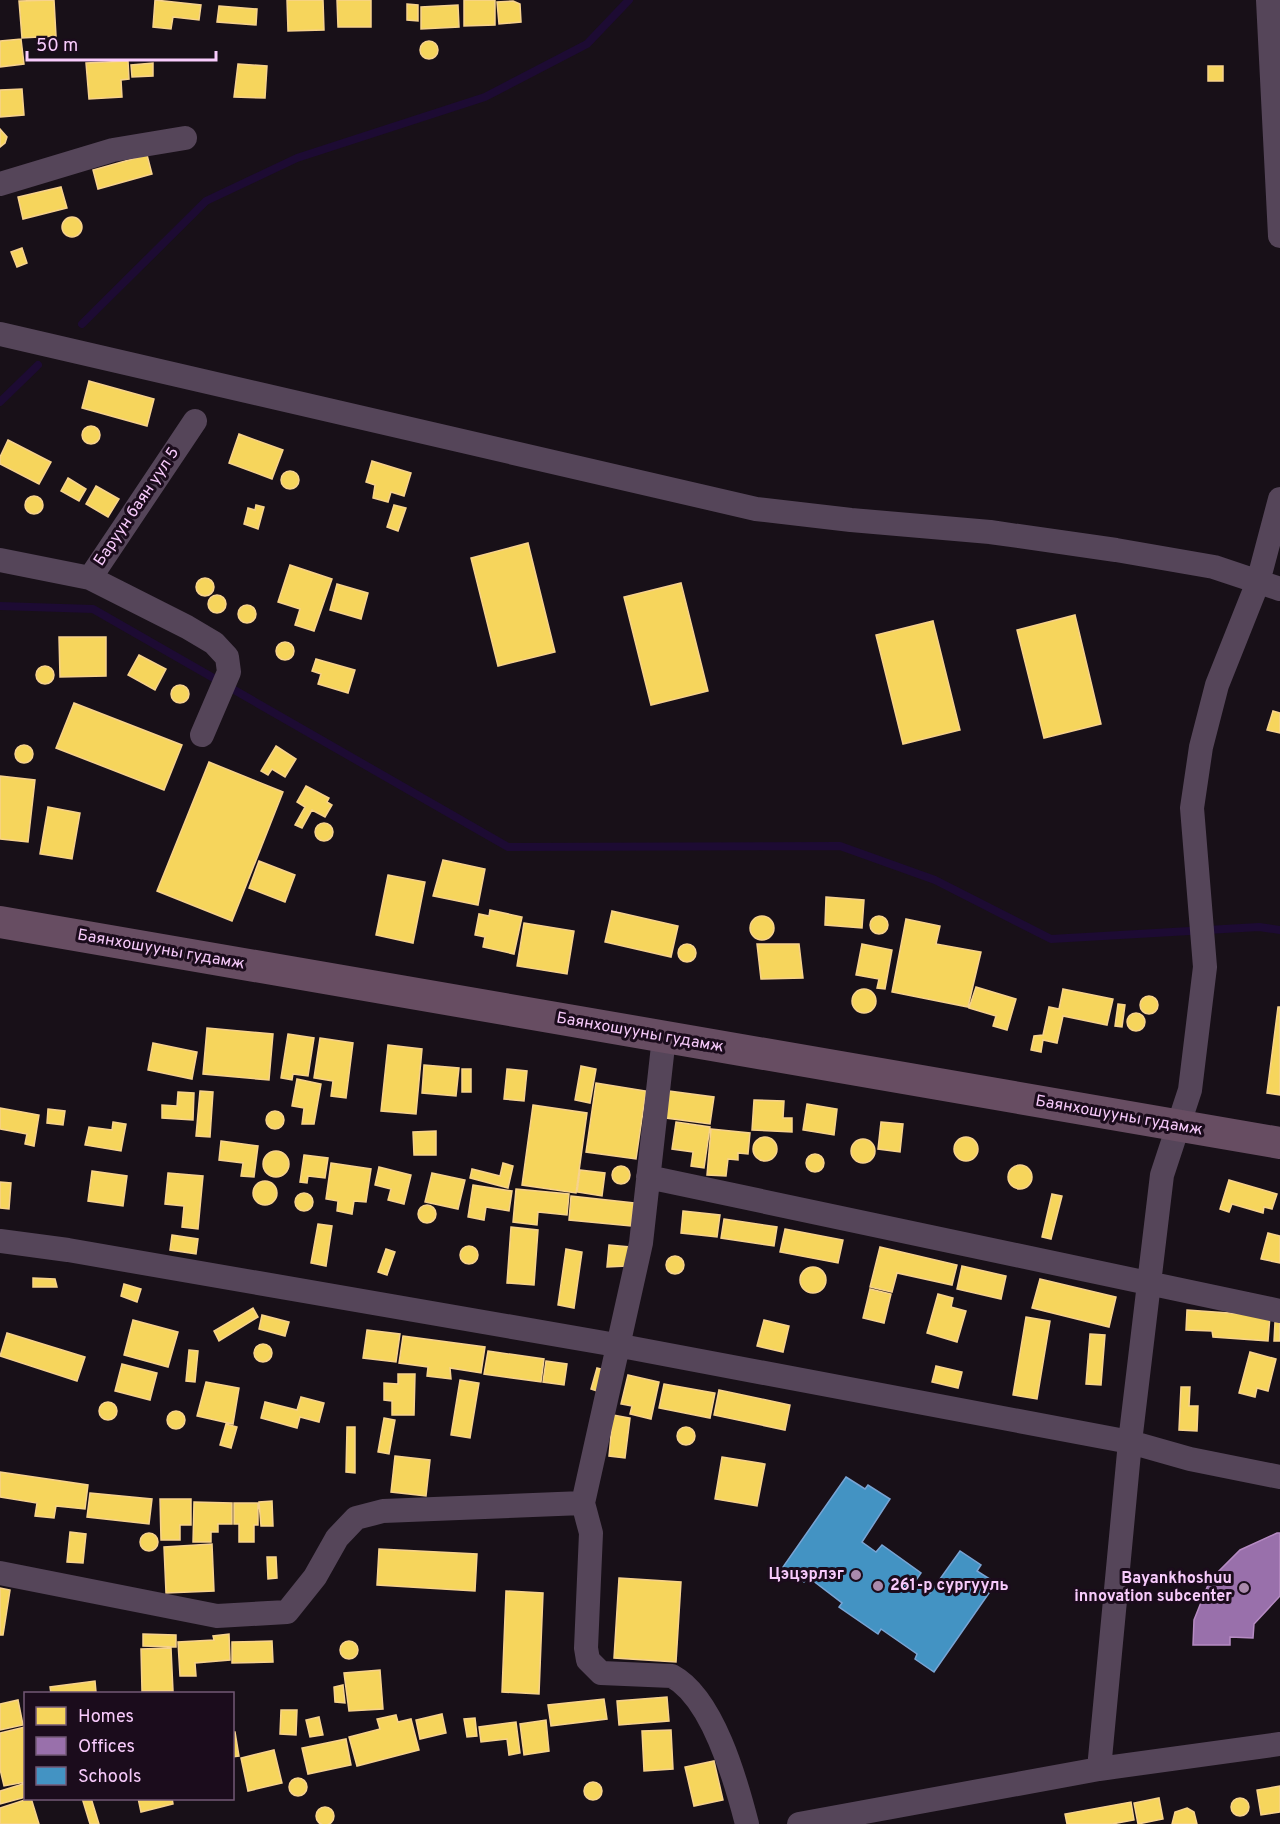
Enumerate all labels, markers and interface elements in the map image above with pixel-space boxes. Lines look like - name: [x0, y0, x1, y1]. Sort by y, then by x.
- scale bar: [27, 24, 216, 62]
- text: 50 m: [36, 35, 78, 58]
- street label: Баруун баян уул 5: [90, 444, 184, 570]
- street label: Баянхошууны гудамж: [76, 925, 246, 975]
- street label: Баянхошууны гудамж: [555, 1008, 725, 1058]
- street label: Баянхошууны гудамж: [1034, 1091, 1204, 1141]
- place label: Цэцэрлэг: [769, 1565, 844, 1585]
- marker: Цэцэрлэг: [849, 1568, 863, 1582]
- place label: Bayankhoshuu innovation subcenter: [1074, 1569, 1232, 1607]
- place label: 261-р сургууль: [890, 1576, 1009, 1596]
- marker: 261-р сургууль: [871, 1579, 885, 1593]
- marker: Bayankhoshuu innovation subcenter: [1237, 1581, 1251, 1595]
- legend: [24, 1692, 234, 1800]
- text: Homes: [78, 1706, 134, 1729]
- text: Offices: [78, 1736, 135, 1759]
- text: Schools: [78, 1766, 141, 1789]

